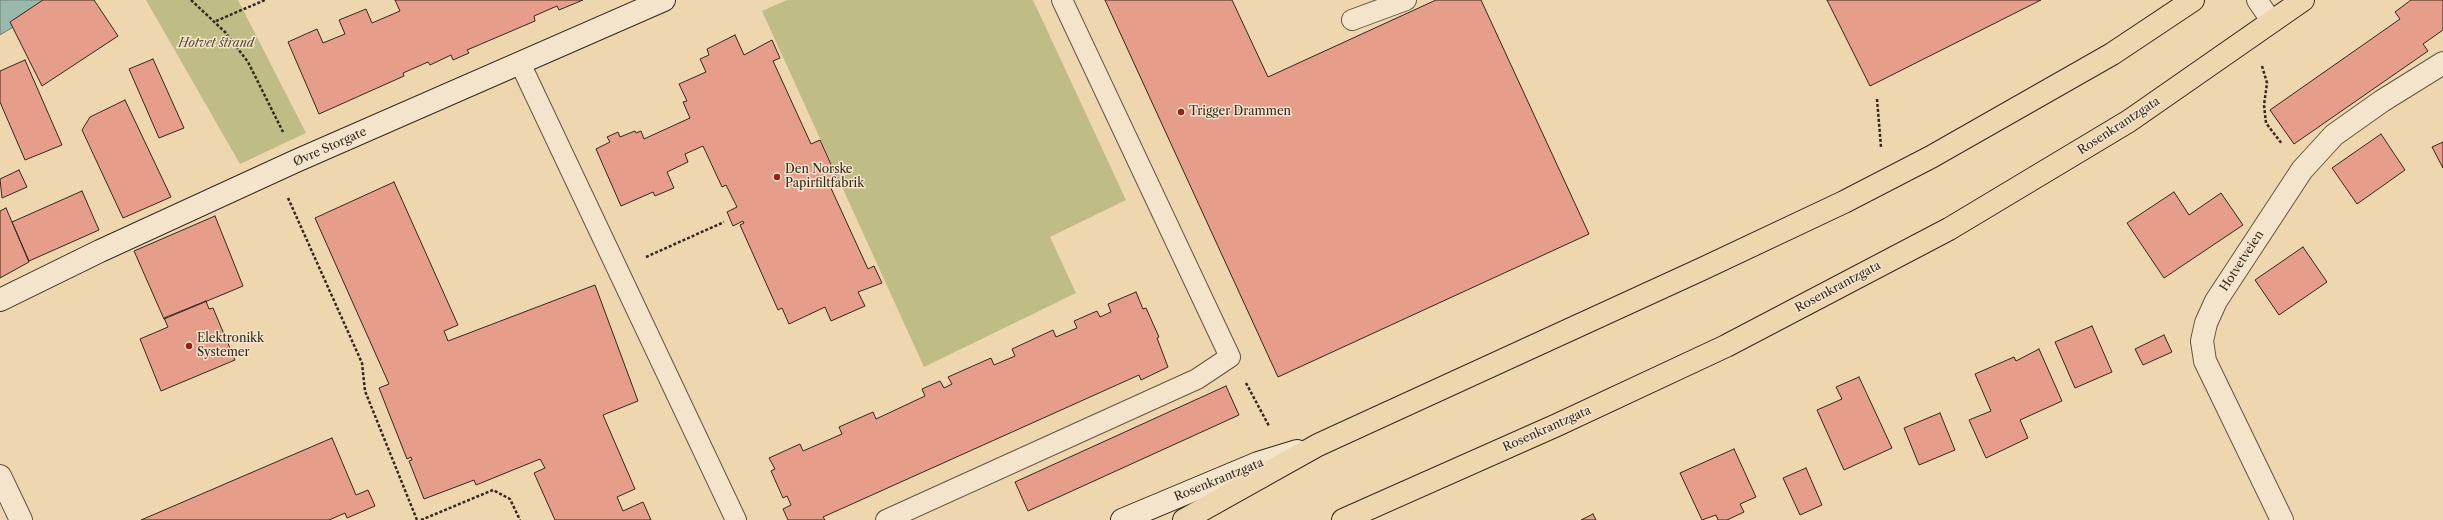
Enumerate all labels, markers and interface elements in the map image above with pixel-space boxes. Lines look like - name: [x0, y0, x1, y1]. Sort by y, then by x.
- park label: Hotvet strand: [178, 37, 254, 51]
- street label: Rosenkrantzgata: [2075, 94, 2163, 158]
- place label: Trigger Drammen: [1189, 105, 1291, 119]
- marker: Trigger Drammen: [1176, 107, 1186, 117]
- street label: Øvre Storgate: [291, 124, 369, 170]
- place label: Den Norske Papirfiltfabrik: [785, 163, 864, 191]
- marker: Den Norske Papirfiltfabrik: [772, 172, 782, 182]
- street label: Hotvetveien: [2217, 228, 2267, 294]
- street label: Rosenkrantzgata: [1793, 258, 1883, 316]
- place label: Elektronikk Systemer: [197, 332, 264, 360]
- marker: Elektronikk Systemer: [184, 341, 194, 351]
- street label: Rosenkrantzgata: [1501, 403, 1593, 455]
- street label: Rosenkrantzgata: [1172, 456, 1266, 504]

